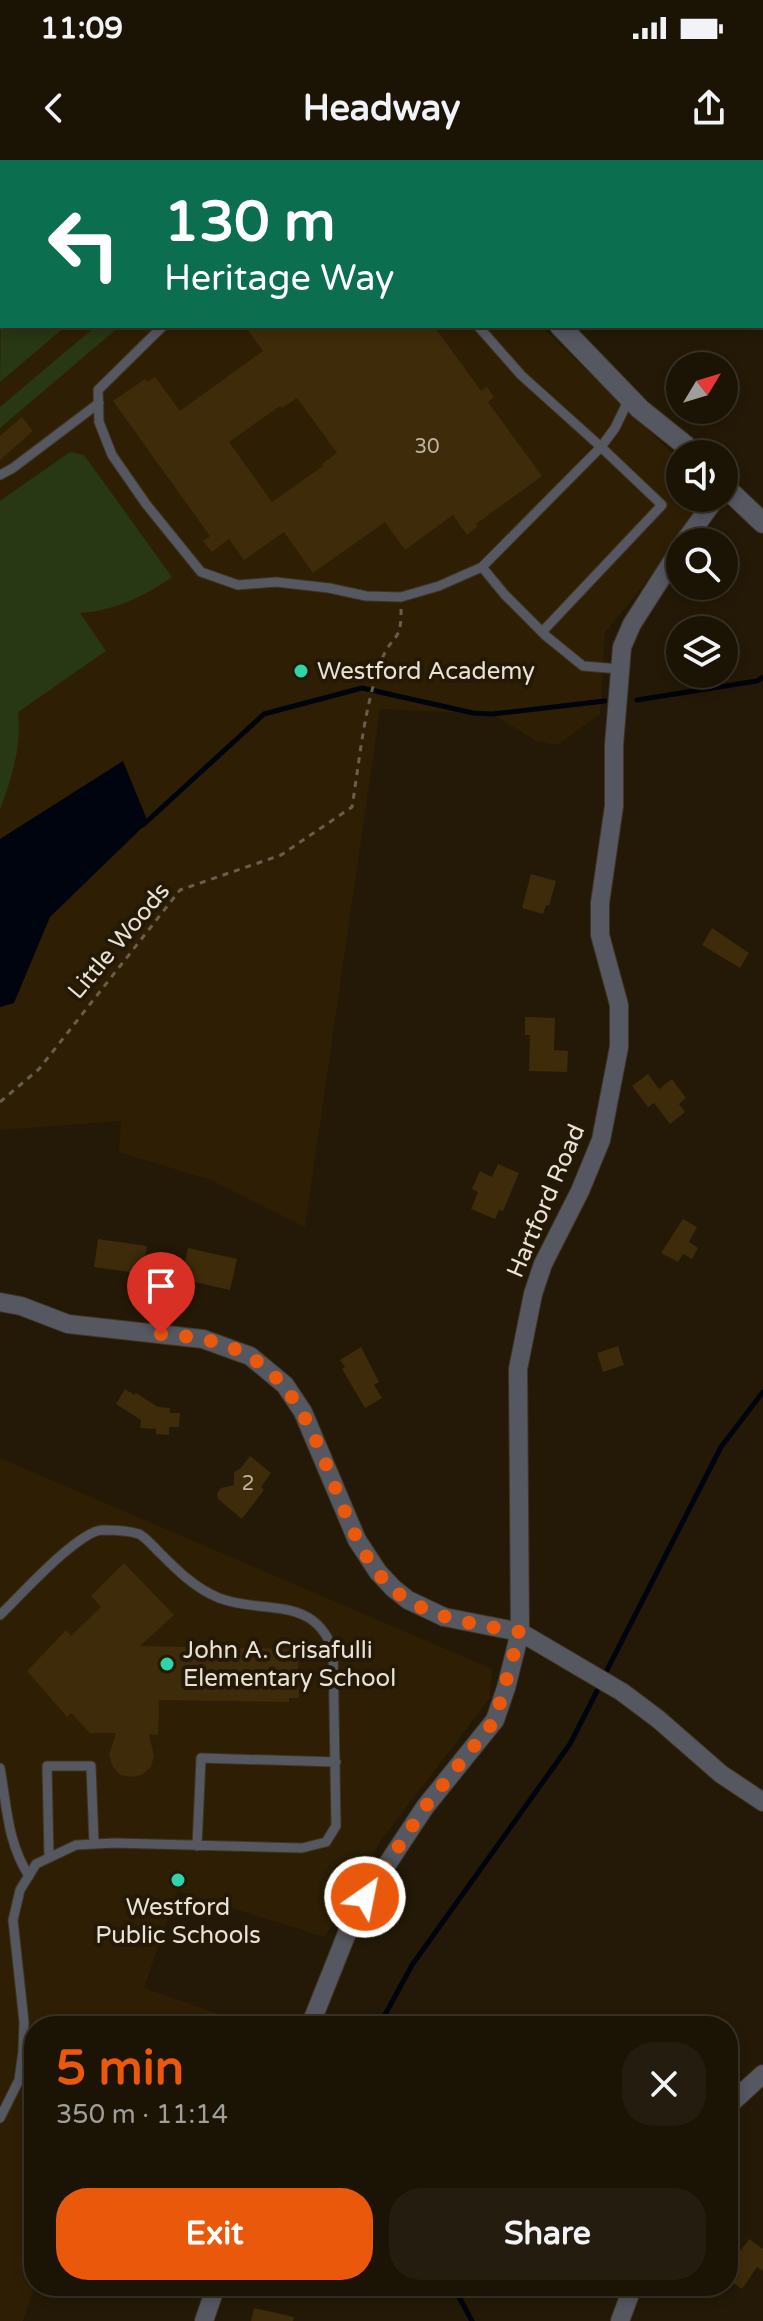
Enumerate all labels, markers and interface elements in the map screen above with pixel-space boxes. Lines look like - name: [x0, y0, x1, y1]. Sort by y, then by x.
- text: 11:09: [40, 10, 123, 47]
- icon: back: [32, 86, 76, 130]
- icon: share: [687, 86, 731, 130]
- text: Headway: [303, 87, 460, 130]
- text: 130 m: [164, 189, 335, 256]
- icon: left: [32, 192, 136, 296]
- text: Heritage Way: [164, 257, 394, 300]
- north arrow: [666, 352, 738, 424]
- map controls: [666, 352, 738, 688]
- house number: 30: [414, 435, 440, 459]
- button: sound: [666, 440, 738, 512]
- button: search: [666, 528, 738, 600]
- button: layers: [666, 616, 738, 688]
- place label: Westford Academy: [317, 657, 535, 686]
- marker: Westford Academy: [292, 662, 310, 680]
- street label: Little Woods: [62, 877, 176, 1005]
- street label: Hartford Road: [501, 1120, 591, 1282]
- pin: [127, 1252, 195, 1334]
- icon: arrive: [139, 1264, 183, 1308]
- house number: 2: [242, 1472, 254, 1496]
- place label: John A. Crisafulli Elementary School: [183, 1636, 396, 1693]
- marker: John A. Crisafulli Elementary School: [158, 1655, 176, 1673]
- position arrow: [323, 1855, 407, 1939]
- marker: Westford Public Schools: [169, 1871, 187, 1889]
- place label: Westford Public Schools: [95, 1893, 261, 1950]
- text: 5 min: [56, 2040, 184, 2098]
- button: close: [622, 2042, 706, 2126]
- text: 350 m · 11:14: [56, 2099, 228, 2130]
- button: Exit: [56, 2188, 373, 2280]
- button: Share: [389, 2188, 706, 2280]

